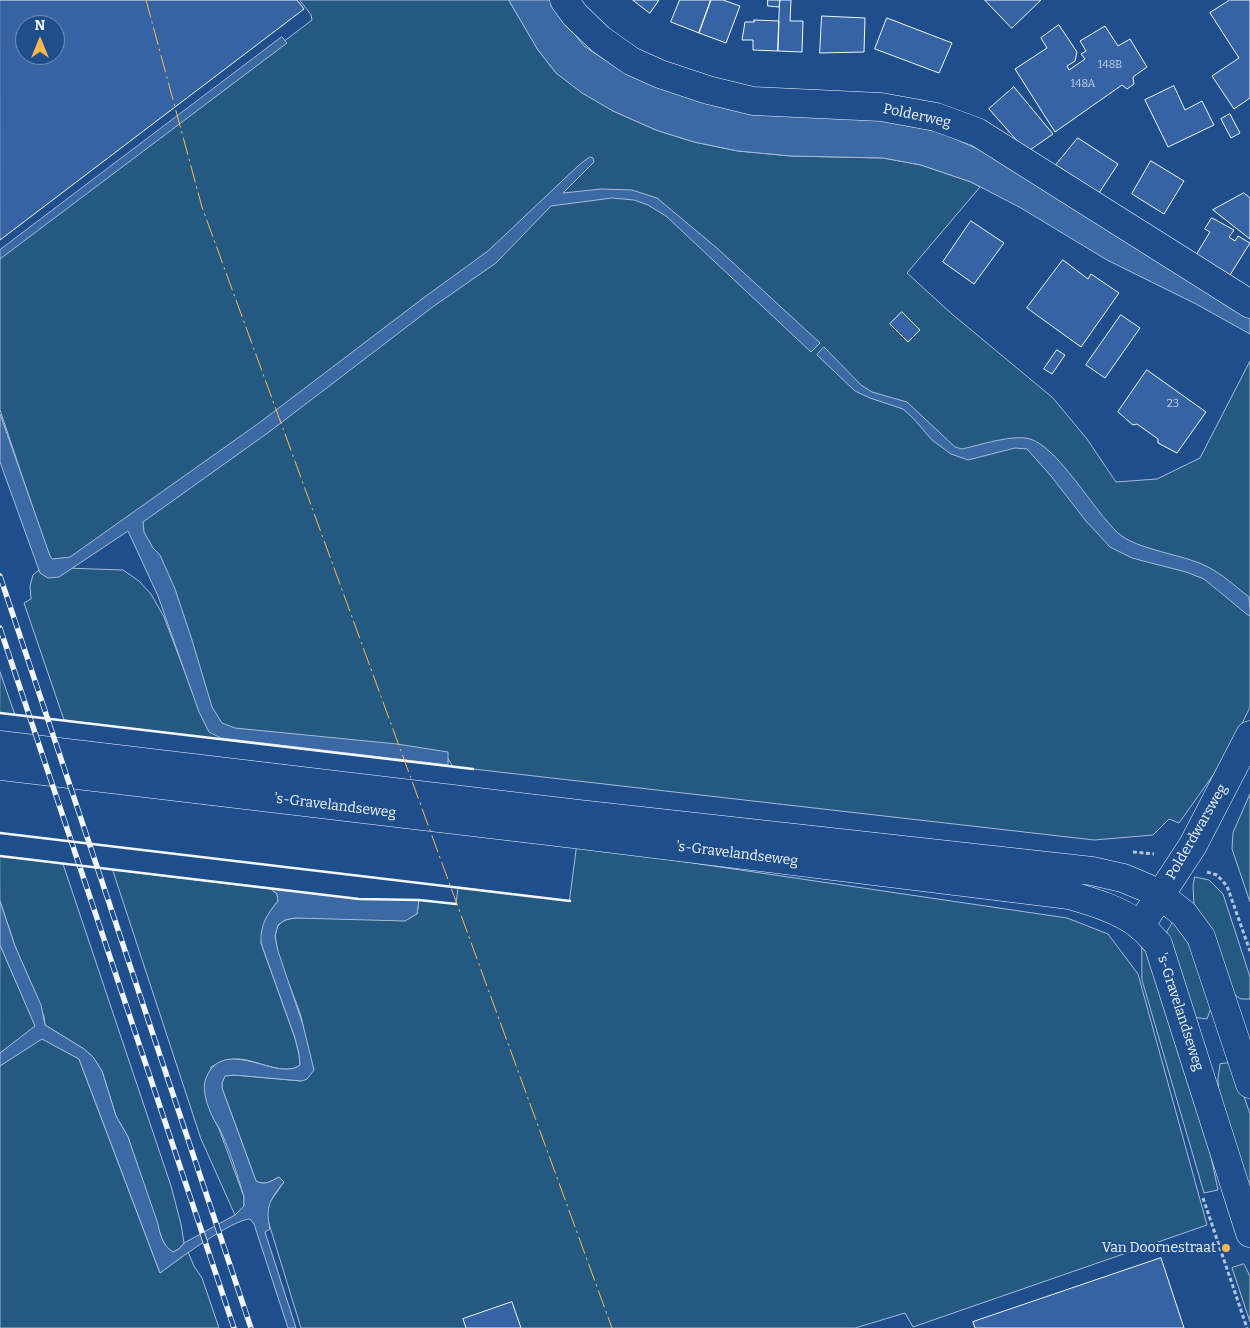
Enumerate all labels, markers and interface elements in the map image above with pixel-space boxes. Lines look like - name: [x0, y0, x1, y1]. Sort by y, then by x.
- north arrow: [15, 15, 65, 65]
- text: N: [35, 17, 45, 34]
- house number: 148B: [1098, 58, 1122, 72]
- house number: 148A: [1071, 77, 1095, 91]
- street label: Polderweg: [882, 101, 952, 131]
- house number: 23: [1167, 397, 1179, 411]
- street label: Polderdwarsweg: [1163, 781, 1231, 883]
- street label: 's-Gravelandseweg: [273, 790, 397, 822]
- street label: 's-Gravelandseweg: [675, 838, 799, 870]
- street label: 's-Gravelandseweg: [1153, 951, 1207, 1073]
- place label: Van Doornestraat: [1102, 1240, 1216, 1256]
- marker: Van Doornestraat: [1220, 1242, 1232, 1254]

